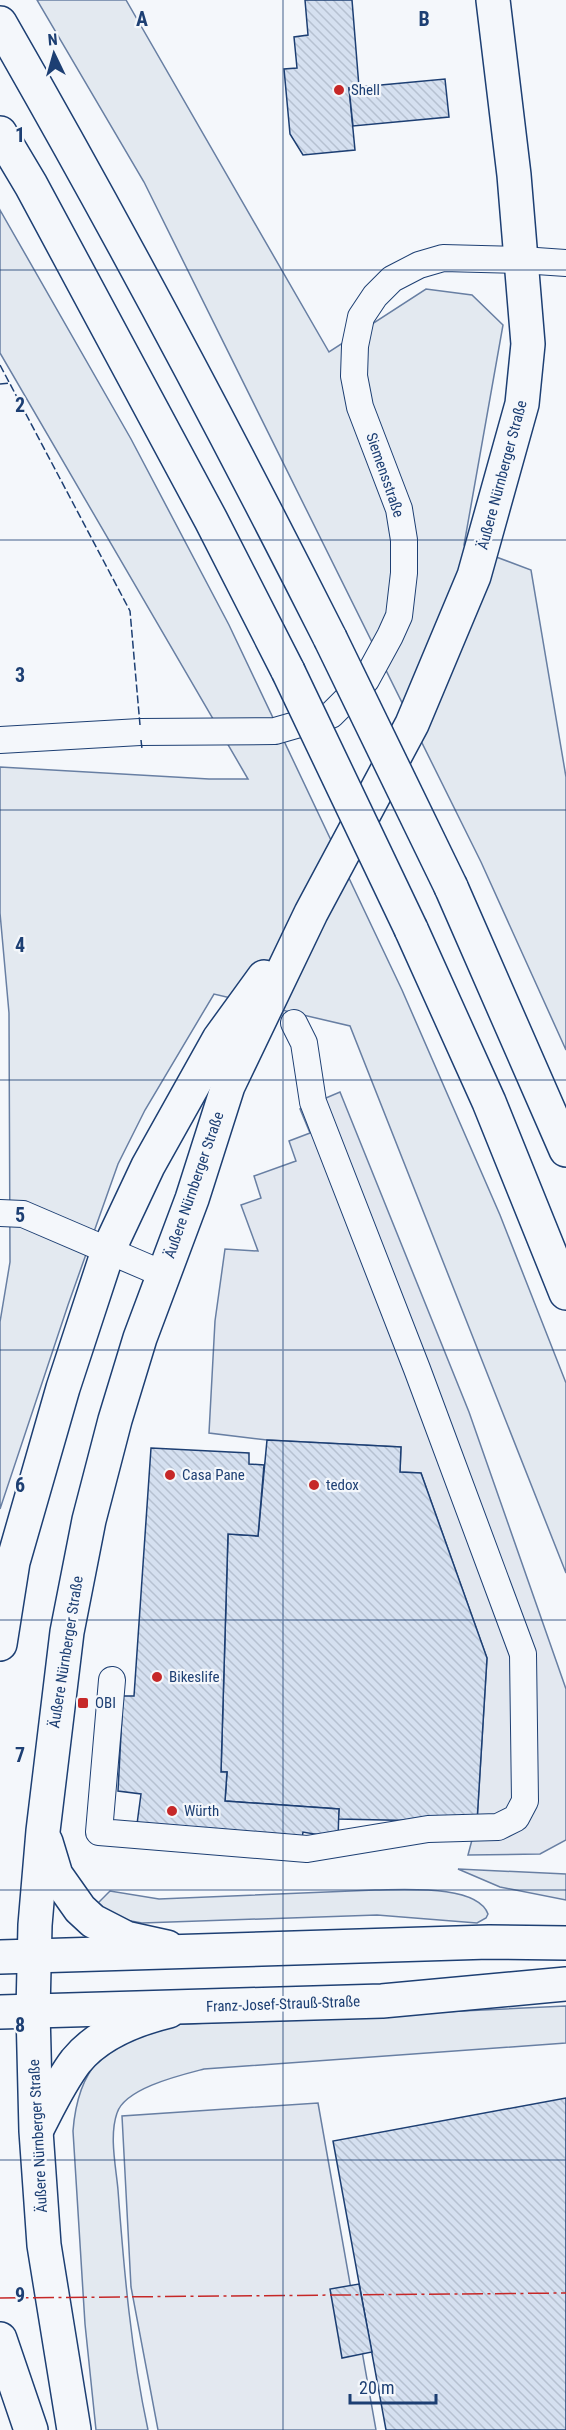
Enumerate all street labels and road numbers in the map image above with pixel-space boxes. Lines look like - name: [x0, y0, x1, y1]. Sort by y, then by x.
- street label: Äußere Nürnberger Straße: [473, 398, 531, 552]
- street label: Siemensstraße: [362, 430, 408, 520]
- street label: Äußere Nürnberger Straße: [160, 1109, 228, 1261]
- street label: Äußere Nürnberger Straße: [45, 1575, 87, 1729]
- street label: Franz-Josef-Strauß-Straße: [206, 1992, 360, 2016]
- street label: Äußere Nürnberger Straße: [25, 2059, 51, 2213]

